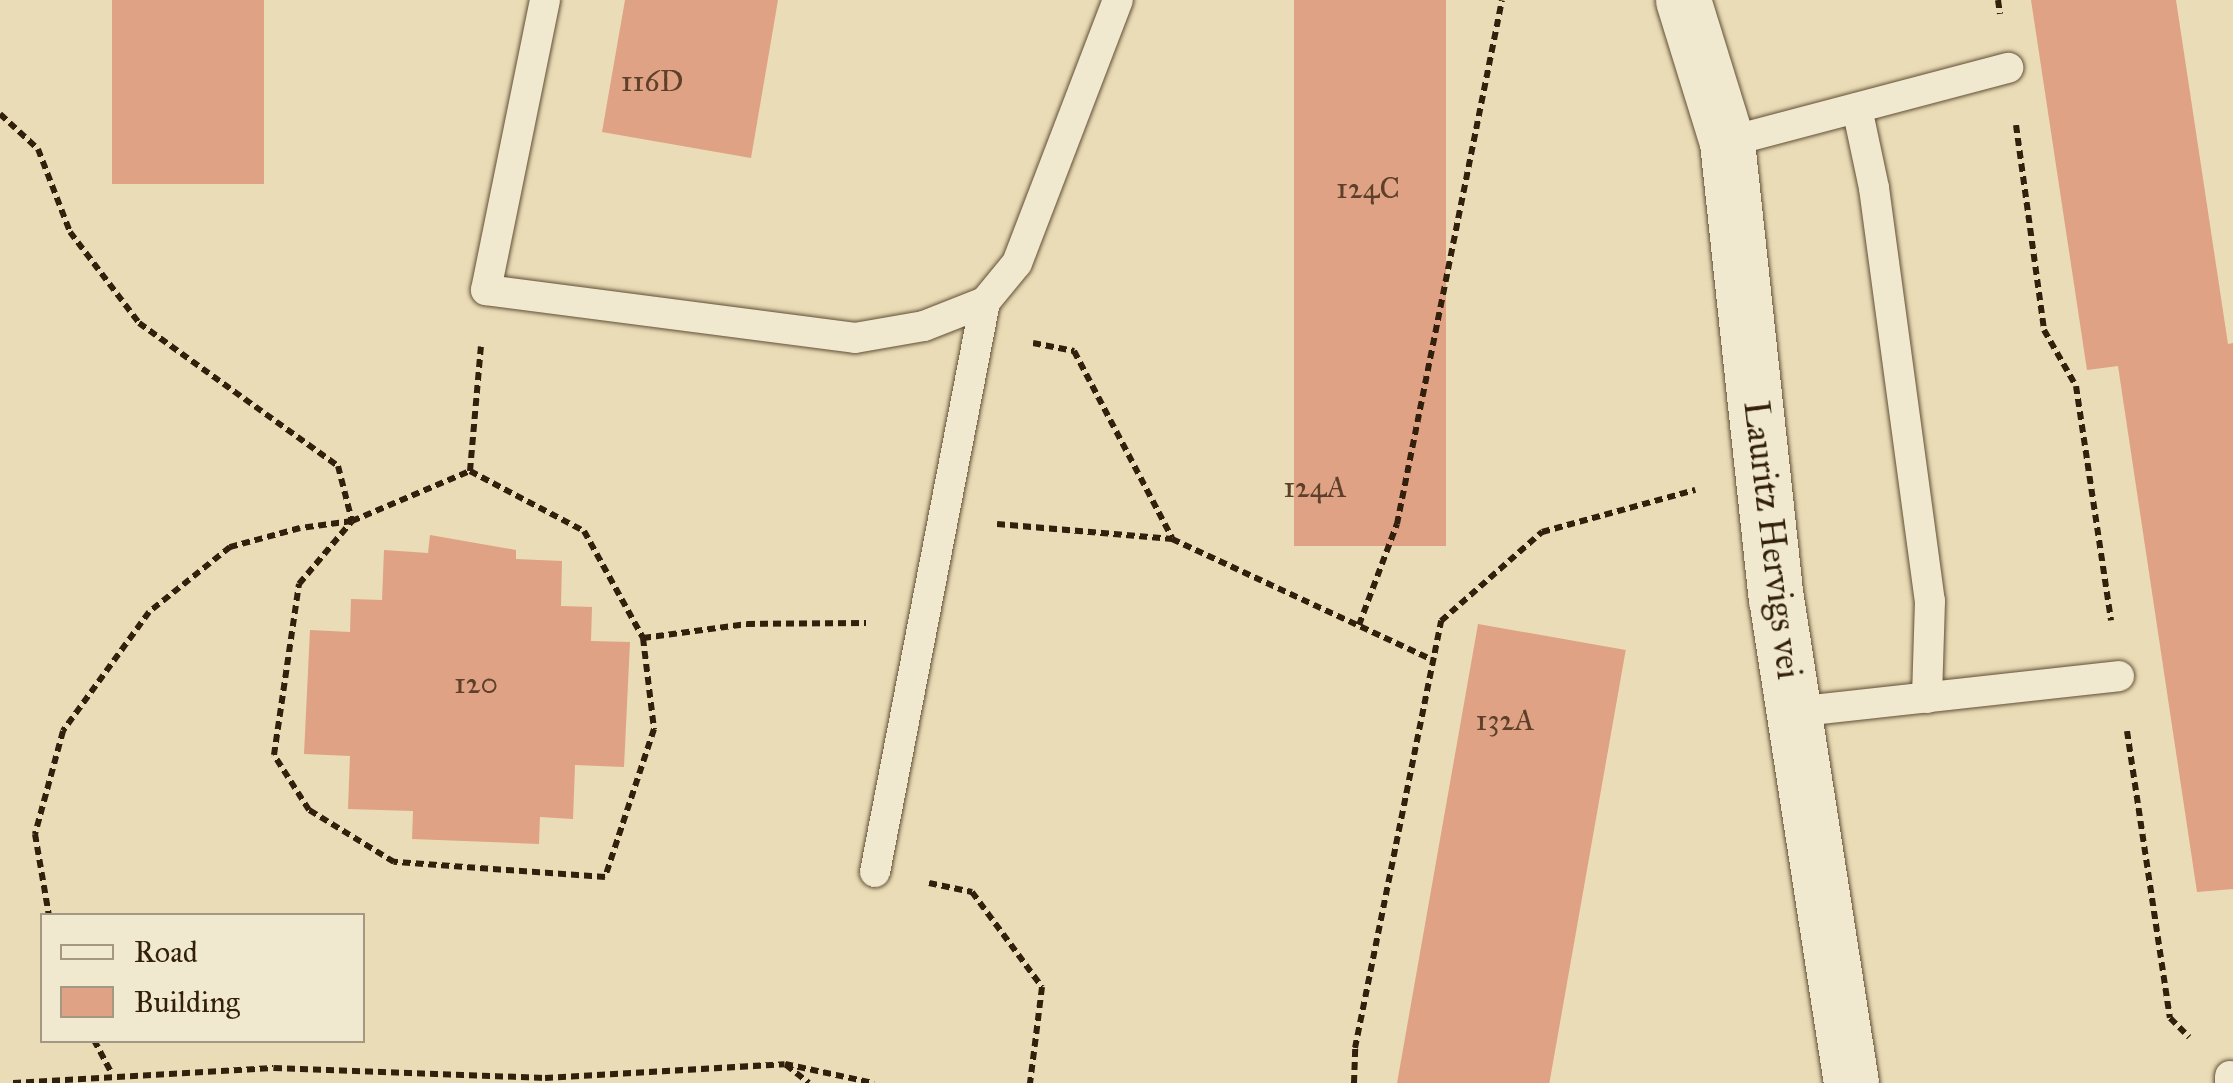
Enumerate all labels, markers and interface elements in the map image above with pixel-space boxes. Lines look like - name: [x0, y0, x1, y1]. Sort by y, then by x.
- house number: 116D: [621, 63, 683, 99]
- house number: 124C: [1336, 170, 1400, 206]
- street label: Lauritz Hervigs vei: [1734, 399, 1810, 681]
- house number: 124A: [1283, 469, 1347, 505]
- house number: 120: [454, 665, 498, 701]
- house number: 132A: [1476, 702, 1534, 738]
- legend: [40, 913, 365, 1043]
- text: Road: [134, 934, 198, 970]
- text: Building: [134, 984, 240, 1020]

